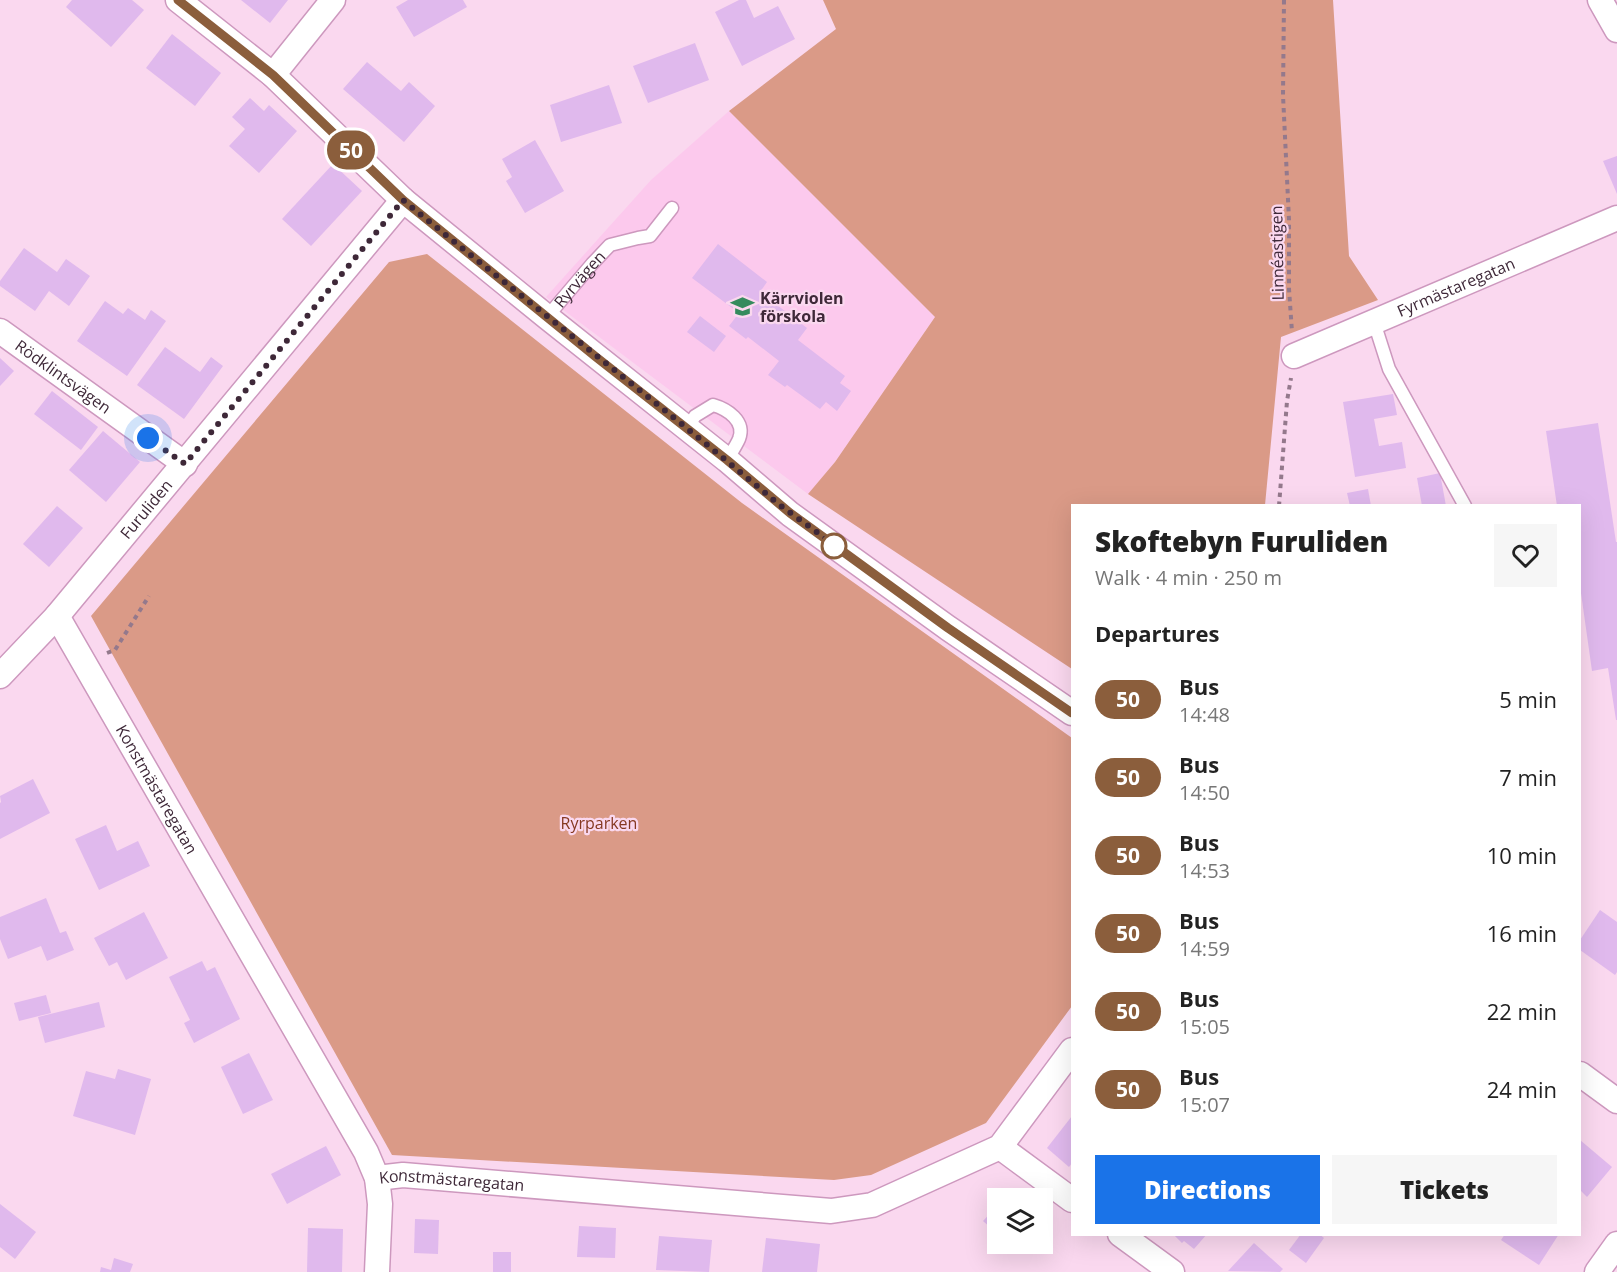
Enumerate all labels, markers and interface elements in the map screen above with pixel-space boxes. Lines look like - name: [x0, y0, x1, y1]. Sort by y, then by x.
- line badge: 50: [324, 130, 378, 170]
- text: 50: [339, 136, 363, 164]
- street label: Linnéastigen: [1265, 205, 1289, 301]
- street label: Ryrvägen: [549, 246, 610, 312]
- street label: Fyrmästaregatan: [1393, 252, 1518, 322]
- place label: Kärrviolen förskola: [760, 287, 844, 327]
- school or university icon: Kärrviolen förskola: [729, 294, 755, 320]
- street label: Rödklintsvägen: [11, 335, 116, 419]
- your location: [133, 423, 163, 453]
- street label: Furuliden: [115, 475, 177, 543]
- text: Skoftebyn Furuliden: [1095, 522, 1388, 560]
- button: heart: [1494, 524, 1557, 587]
- unlabelled marker: [821, 533, 847, 559]
- text: Walk · 4 min · 250 m: [1095, 564, 1282, 591]
- text: Departures: [1095, 618, 1219, 648]
- text: Bus: [1179, 671, 1219, 701]
- text: 5 min: [1499, 684, 1557, 714]
- text: 50: [1116, 685, 1140, 713]
- text: 14:48: [1179, 701, 1230, 728]
- street label: Konstmästaregatan: [111, 721, 203, 858]
- text: Bus: [1179, 749, 1219, 779]
- text: 7 min: [1499, 762, 1557, 792]
- text: 50: [1116, 763, 1140, 791]
- text: 14:50: [1179, 779, 1230, 806]
- park label: Ryrparken: [561, 812, 637, 834]
- text: Bus: [1179, 827, 1219, 857]
- text: 10 min: [1487, 840, 1557, 870]
- text: 50: [1116, 841, 1140, 869]
- text: 14:53: [1179, 857, 1230, 884]
- text: Bus: [1179, 905, 1219, 935]
- text: 16 min: [1487, 918, 1557, 948]
- text: 50: [1116, 919, 1140, 947]
- text: 14:59: [1179, 935, 1230, 962]
- text: Bus: [1179, 983, 1219, 1013]
- text: 22 min: [1487, 996, 1557, 1026]
- text: 50: [1116, 997, 1140, 1025]
- text: 15:05: [1179, 1013, 1230, 1040]
- text: Bus: [1179, 1061, 1219, 1091]
- text: 24 min: [1487, 1074, 1557, 1104]
- text: 50: [1116, 1075, 1140, 1103]
- text: 15:07: [1179, 1091, 1230, 1118]
- button: Directions: [1095, 1155, 1320, 1224]
- button: Tickets: [1332, 1155, 1557, 1224]
- street label: Konstmästaregatan: [378, 1164, 525, 1196]
- map controls: [987, 1188, 1053, 1254]
- button: layers: [987, 1188, 1053, 1254]

